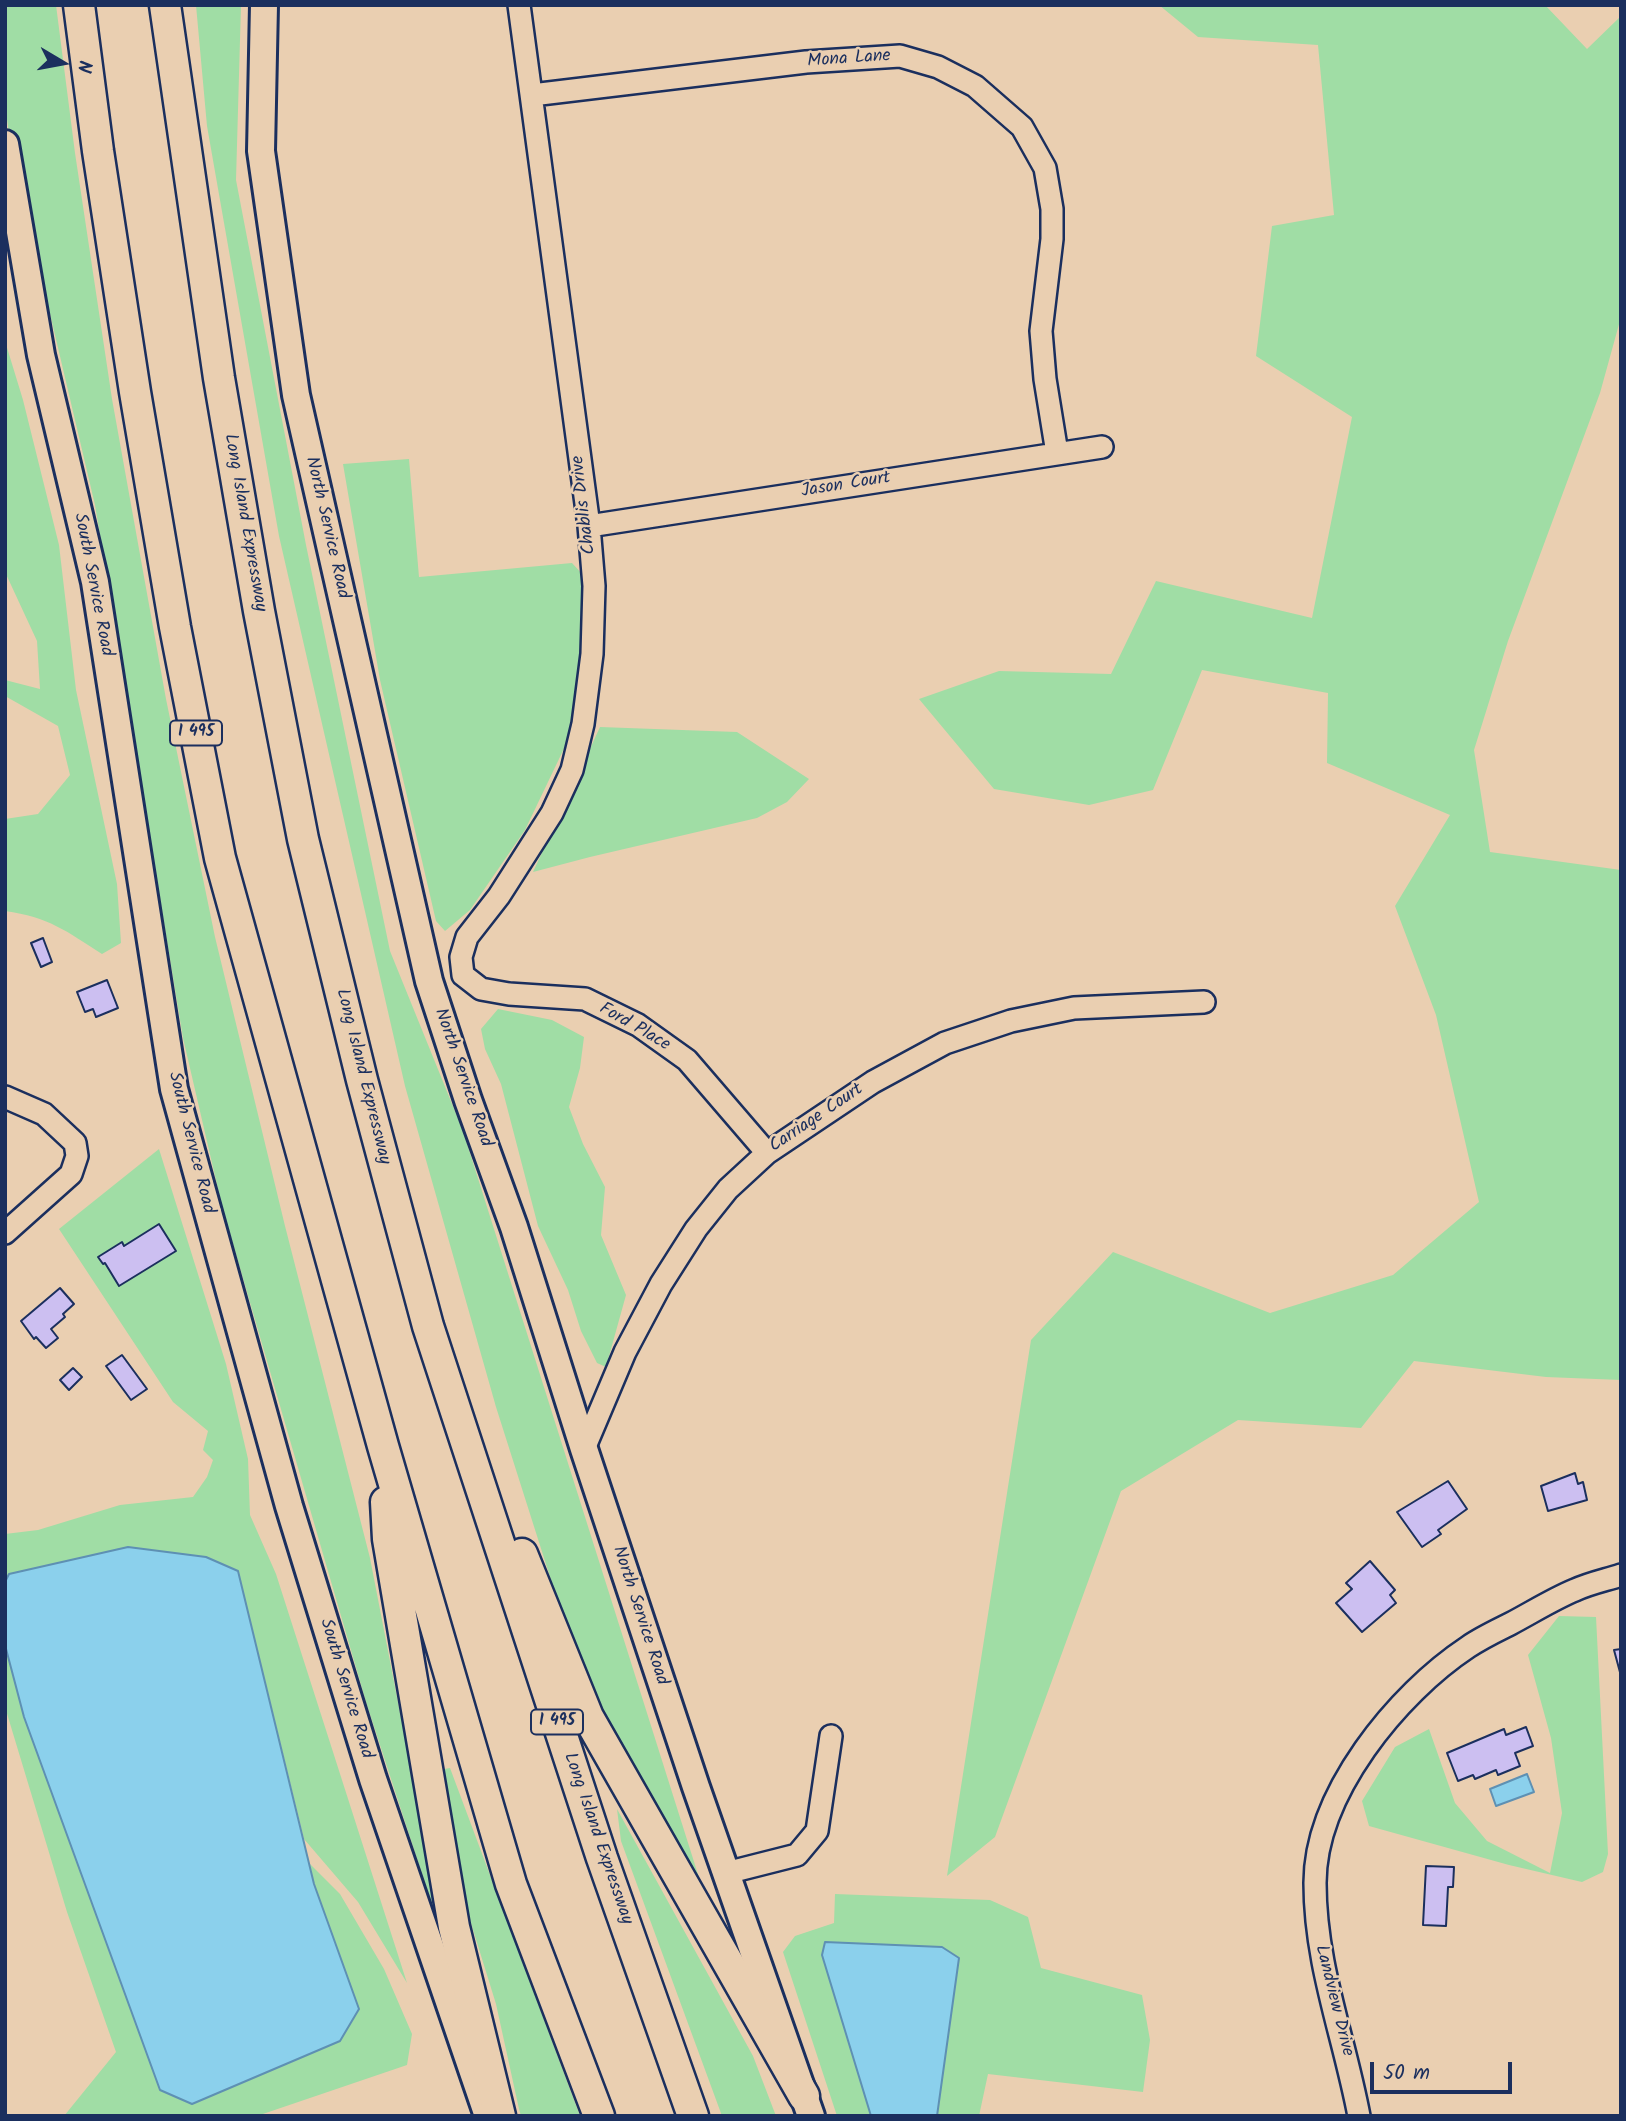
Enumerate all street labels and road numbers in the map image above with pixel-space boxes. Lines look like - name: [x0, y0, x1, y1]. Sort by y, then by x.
- street label: Mona Lane: [807, 46, 891, 74]
- street label: Long Island Expressway: [218, 432, 270, 614]
- street label: Chablis Drive: [568, 454, 602, 556]
- street label: North Service Road: [299, 455, 353, 601]
- street label: Jason Court: [800, 468, 892, 504]
- street label: South Service Road: [68, 512, 116, 658]
- road number: I 495: [170, 720, 222, 746]
- street label: Long Island Expressway: [330, 987, 394, 1167]
- street label: Ford Place: [595, 999, 673, 1057]
- street label: North Service Road: [428, 1006, 496, 1150]
- street label: South Service Road: [162, 1070, 218, 1216]
- street label: Carriage Court: [766, 1080, 868, 1158]
- street label: North Service Road: [606, 1544, 672, 1688]
- street label: South Service Road: [313, 1616, 377, 1762]
- road number: I 495: [531, 1710, 583, 1734]
- street label: Long Island Expressway: [557, 1750, 637, 1928]
- street label: Landview Drive: [1309, 1943, 1357, 2059]

